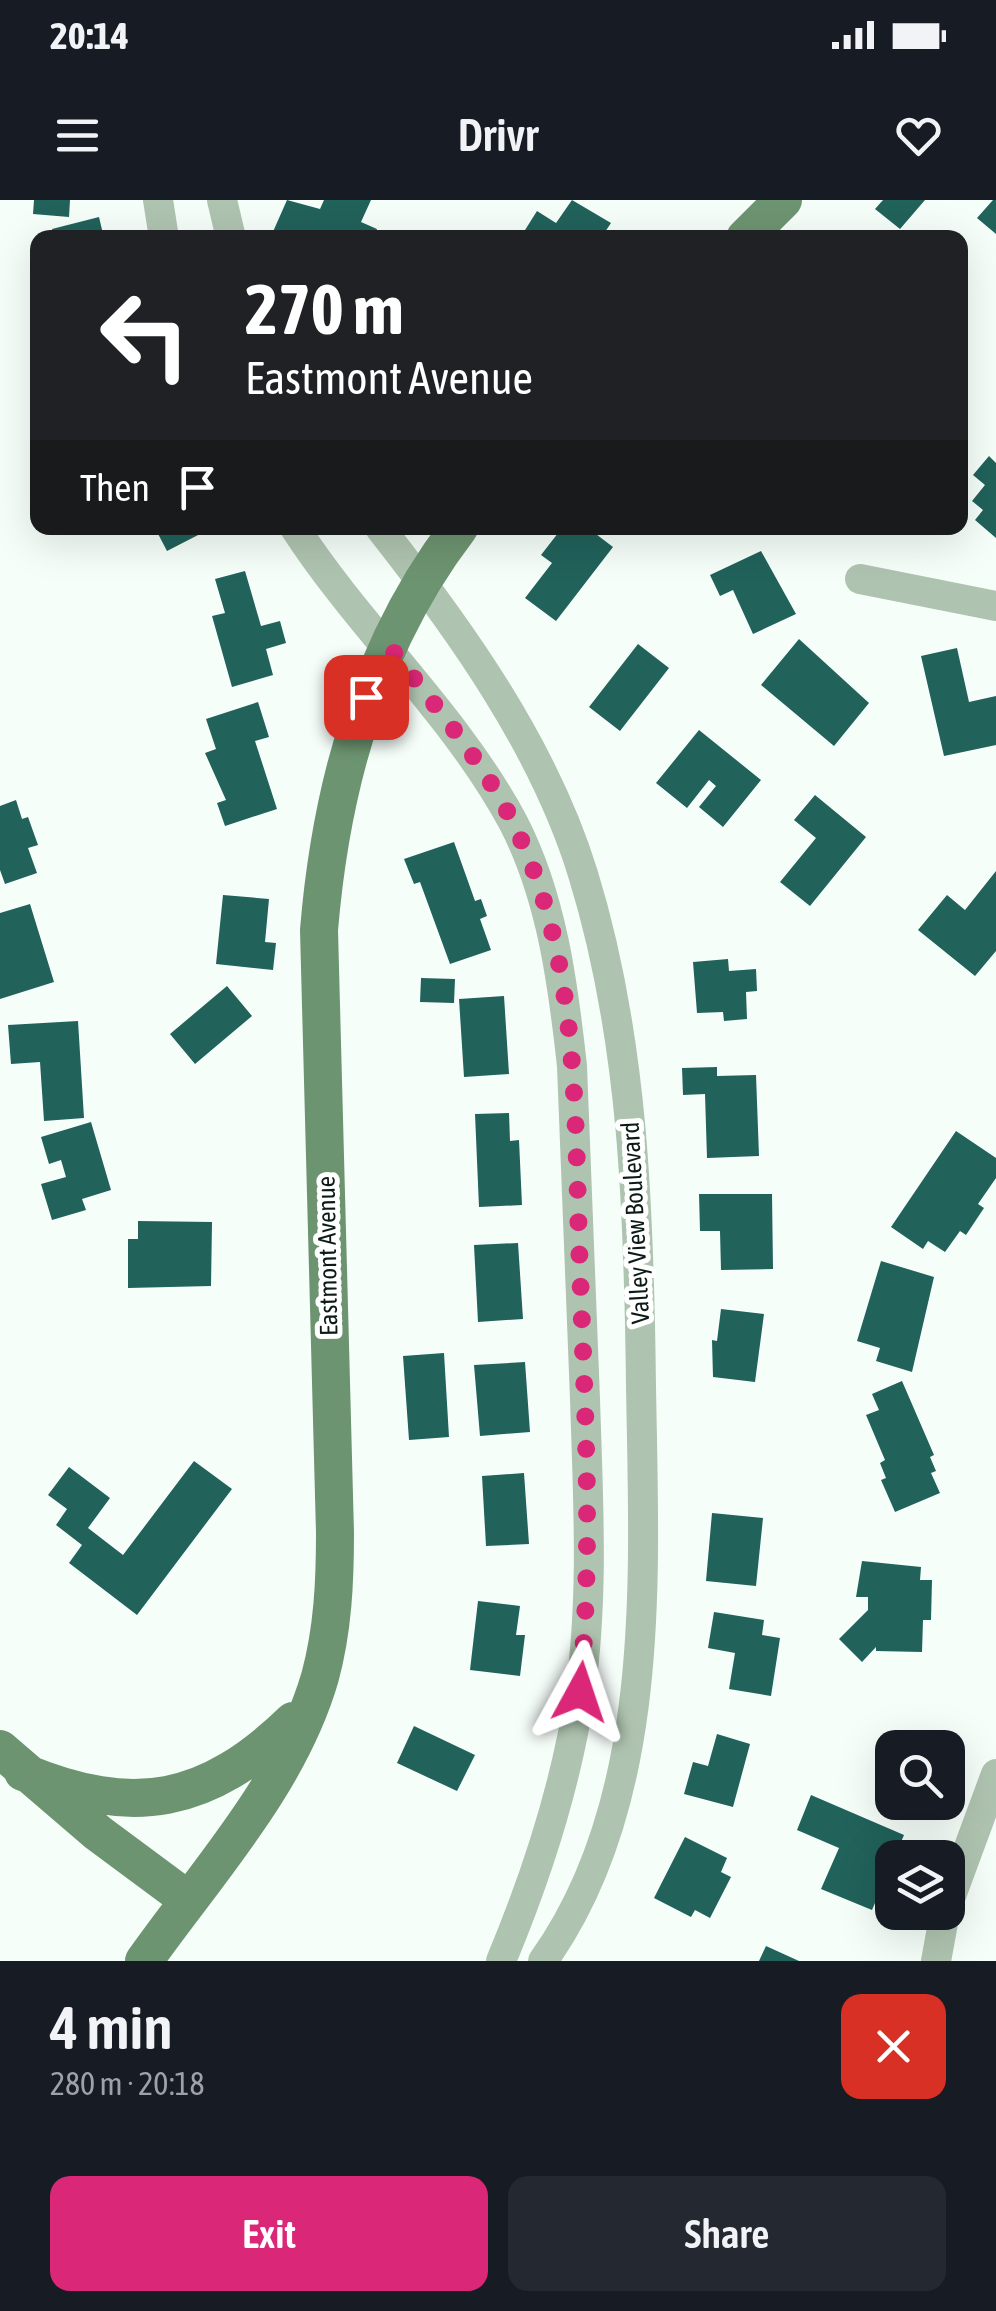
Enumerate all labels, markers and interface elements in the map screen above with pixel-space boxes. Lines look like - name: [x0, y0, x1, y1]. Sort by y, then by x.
- text: 20:14: [50, 14, 129, 57]
- icon: menu: [50, 108, 105, 163]
- icon: heart: [891, 108, 946, 163]
- text: Drivr: [458, 109, 538, 161]
- text: 270 m: [245, 269, 404, 349]
- icon: left: [80, 270, 210, 400]
- text: Eastmont Avenue: [245, 352, 533, 404]
- icon: arrive: [170, 460, 225, 515]
- text: Then: [80, 466, 150, 509]
- pin: [324, 655, 409, 740]
- icon: arrive: [339, 670, 394, 725]
- street label: Valley View Boulevard: [616, 1121, 654, 1325]
- street label: Eastmont Avenue: [312, 1176, 342, 1336]
- position arrow: [528, 1640, 632, 1744]
- map controls: [875, 1730, 965, 1930]
- button: search: [875, 1730, 965, 1820]
- button: layers: [875, 1840, 965, 1930]
- text: 4 min: [50, 1993, 173, 2062]
- button: close: [841, 1994, 946, 2099]
- text: 280 m · 20:18: [50, 2065, 205, 2102]
- button: Exit: [50, 2176, 488, 2291]
- button: Share: [508, 2176, 946, 2291]

